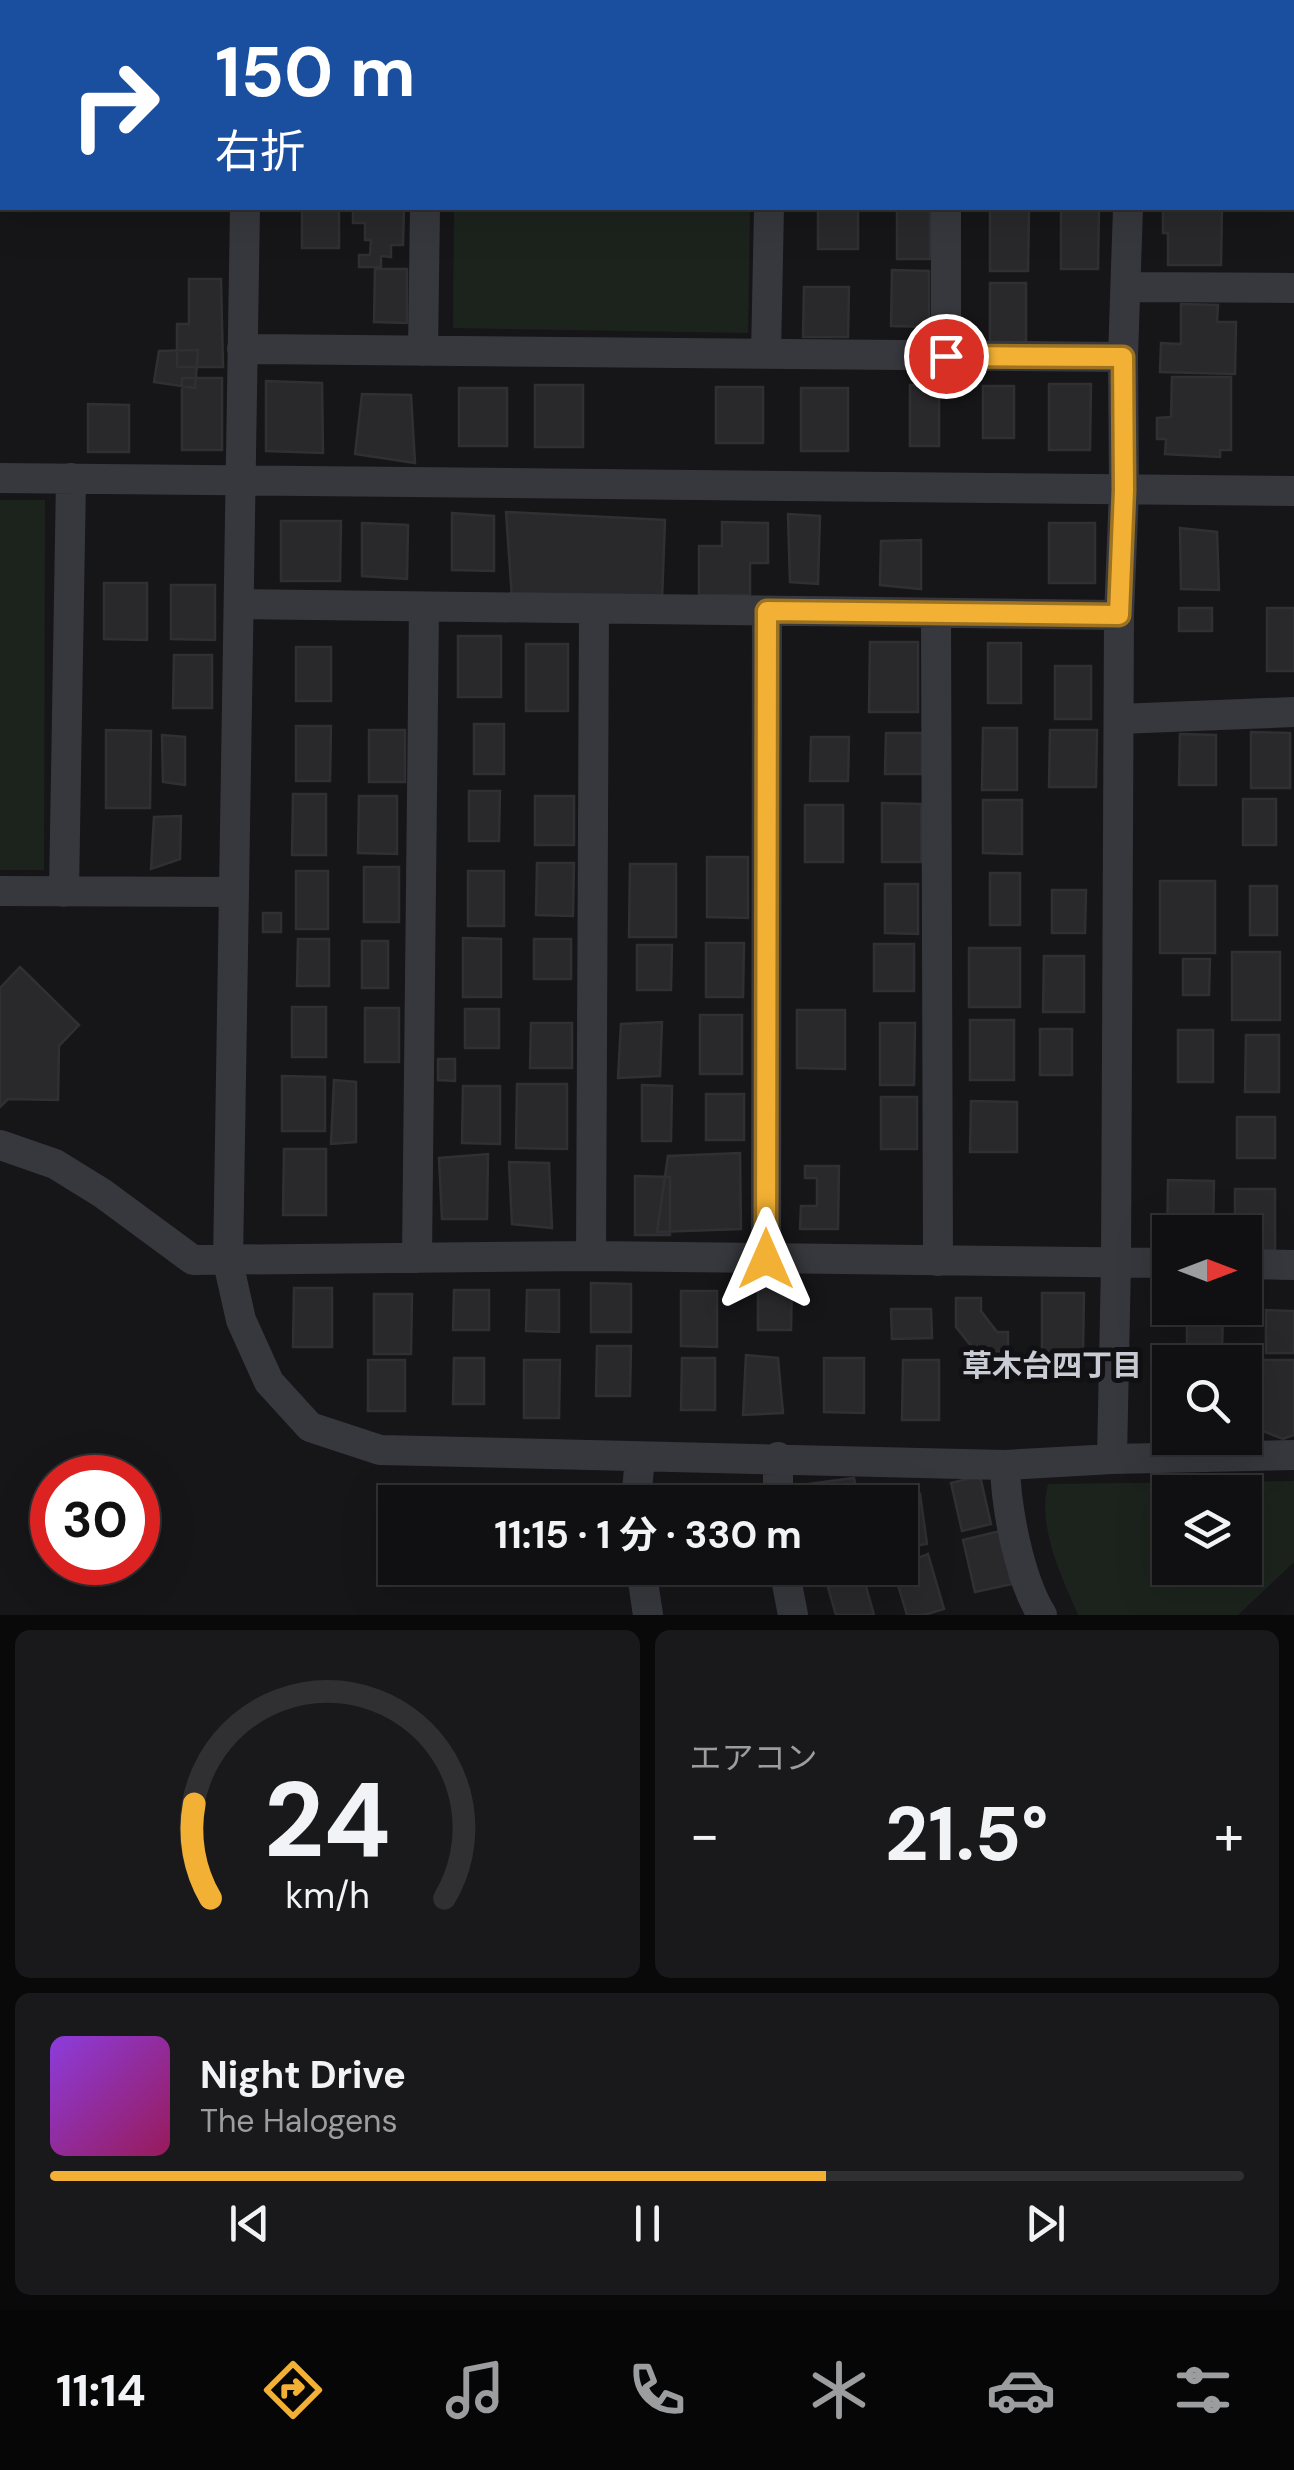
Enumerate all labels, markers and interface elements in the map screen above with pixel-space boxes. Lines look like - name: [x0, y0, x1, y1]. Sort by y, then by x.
- text: 150 m: [215, 27, 416, 118]
- icon: right: [50, 40, 180, 170]
- text: 右折: [215, 122, 305, 181]
- pin: [904, 314, 989, 399]
- icon: arrive: [919, 329, 974, 384]
- position arrow: [714, 1207, 818, 1311]
- north arrow: [1152, 1215, 1262, 1325]
- map controls: [1152, 1215, 1262, 1585]
- button: search: [1152, 1345, 1262, 1455]
- district label: 草木台四丁目: [962, 1346, 1142, 1385]
- speed limit sign: 30: [30, 1455, 160, 1585]
- button: layers: [1152, 1475, 1262, 1585]
- text: 11:15 · 1 分 · 330 m: [494, 1510, 802, 1560]
- text: エアコン: [690, 1737, 818, 1779]
- text: 24: [264, 1753, 391, 1888]
- text: 21.5°: [885, 1786, 1048, 1883]
- text: −: [690, 1799, 720, 1871]
- text: +: [1214, 1799, 1244, 1871]
- text: km/h: [285, 1873, 369, 1919]
- text: Night Drive: [200, 2050, 406, 2100]
- text: The Halogens: [200, 2100, 398, 2142]
- icon: previous: [222, 2196, 277, 2251]
- icon: pause: [620, 2196, 675, 2251]
- icon: next: [1018, 2196, 1073, 2251]
- icon: directions: [258, 2355, 328, 2425]
- icon: music: [440, 2355, 510, 2425]
- icon: phone: [622, 2355, 692, 2425]
- icon: climate: [804, 2355, 874, 2425]
- icon: car: [986, 2355, 1056, 2425]
- icon: filters: [1168, 2355, 1238, 2425]
- text: 11:14: [56, 2361, 146, 2420]

